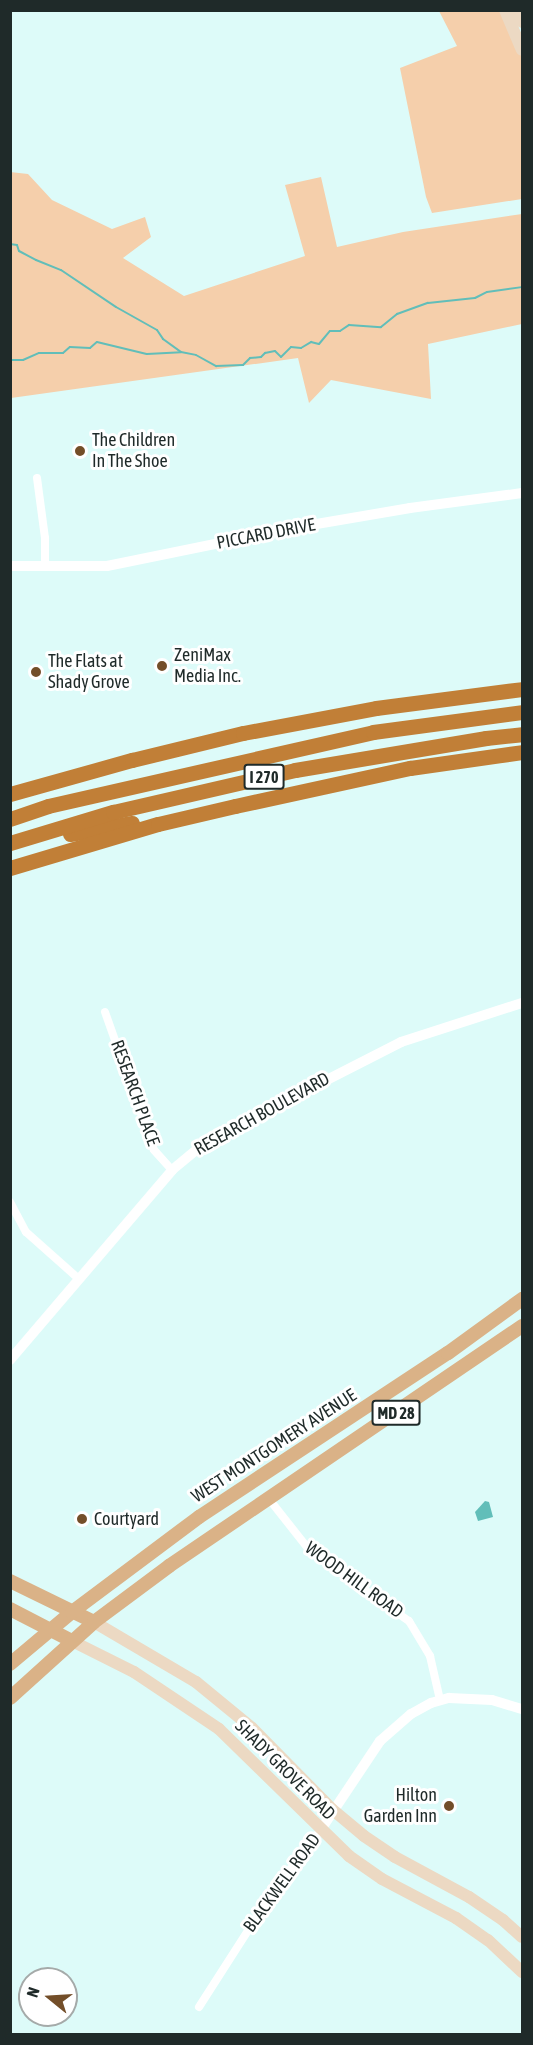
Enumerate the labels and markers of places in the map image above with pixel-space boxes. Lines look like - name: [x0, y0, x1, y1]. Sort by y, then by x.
- place label: The Children In The Shoe: [92, 430, 175, 472]
- marker: The Children In The Shoe: [73, 444, 87, 458]
- place label: ZeniMax Media Inc.: [174, 645, 241, 688]
- place label: The Flats at Shady Grove: [48, 651, 130, 694]
- marker: ZeniMax Media Inc.: [155, 659, 169, 673]
- marker: The Flats at Shady Grove: [29, 665, 43, 679]
- place label: Courtyard: [94, 1508, 159, 1530]
- marker: Courtyard: [75, 1512, 89, 1526]
- place label: Hilton Garden Inn: [364, 1785, 437, 1828]
- marker: Hilton Garden Inn: [442, 1799, 456, 1813]

